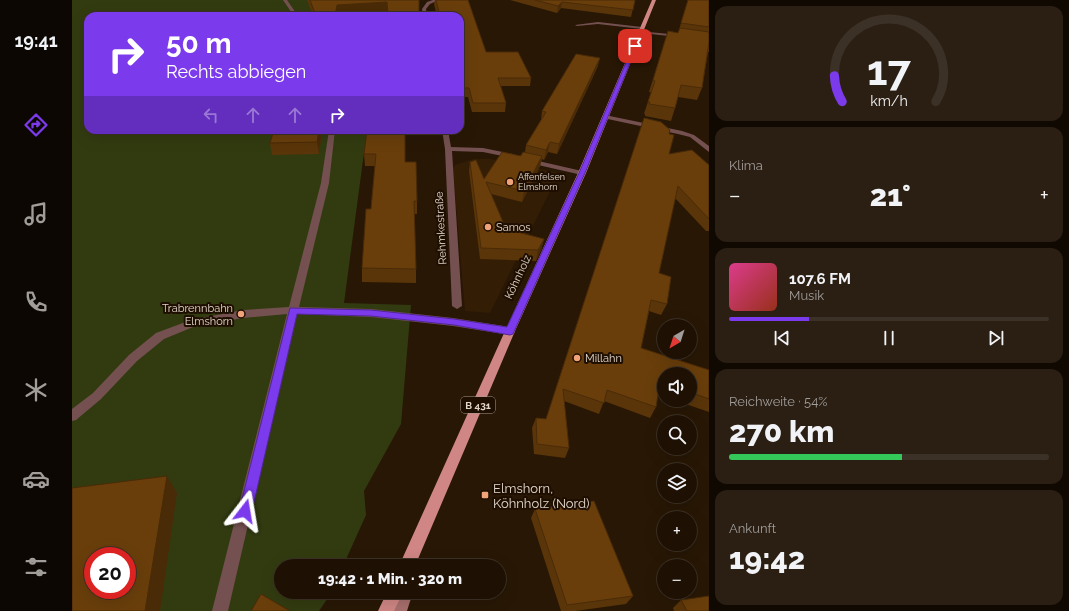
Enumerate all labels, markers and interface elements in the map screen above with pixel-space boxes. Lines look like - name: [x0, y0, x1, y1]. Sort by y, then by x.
- text: 50 m: [166, 27, 232, 60]
- icon: right: [100, 28, 152, 80]
- pin: [618, 29, 652, 63]
- text: 19:41: [14, 30, 58, 51]
- icon: arrive: [624, 35, 646, 57]
- text: 17: [867, 45, 912, 94]
- text: Rechts abbiegen: [166, 61, 306, 82]
- text: km/h: [870, 92, 908, 108]
- icon: left: [200, 104, 222, 126]
- icon: ahead: [242, 104, 264, 126]
- icon: ahead: [284, 104, 306, 126]
- icon: right: [326, 104, 348, 126]
- icon: directions: [22, 111, 50, 139]
- text: Klima: [729, 158, 763, 173]
- place label: Affenfelsen Elmshorn: [518, 172, 565, 192]
- marker: Affenfelsen Elmshorn: [505, 177, 515, 187]
- text: 21°: [870, 178, 911, 213]
- text: −: [729, 182, 741, 208]
- text: +: [1040, 182, 1049, 208]
- street label: Rehmkestraße: [433, 191, 449, 265]
- icon: music: [22, 200, 50, 228]
- place label: Samos: [496, 221, 531, 234]
- marker: Samos: [483, 222, 493, 232]
- street label: Köhnholz: [502, 252, 534, 301]
- text: 107.6 FM: [789, 270, 851, 288]
- icon: phone: [22, 288, 50, 316]
- text: Musik: [789, 288, 824, 303]
- place label: Trabrennbahn Elmshorn: [162, 302, 233, 328]
- marker: Trabrennbahn Elmshorn: [236, 309, 246, 319]
- north arrow: [657, 319, 697, 359]
- map controls: [657, 319, 697, 599]
- icon: previous: [771, 327, 793, 349]
- icon: pause: [878, 327, 900, 349]
- icon: next: [985, 327, 1007, 349]
- place label: Millahn: [585, 352, 622, 365]
- marker: Millahn: [572, 353, 582, 363]
- button: sound: [657, 367, 697, 407]
- icon: climate: [22, 376, 50, 404]
- text: Reichweite · 54%: [729, 394, 828, 409]
- road number: B 431: [461, 397, 495, 413]
- text: 270 km: [729, 414, 834, 449]
- button: search: [657, 415, 697, 455]
- button: layers: [657, 463, 697, 503]
- icon: car: [22, 465, 50, 493]
- place label: Elmshorn, Köhnholz (Nord): [493, 481, 590, 511]
- position arrow: [224, 490, 266, 532]
- marker: Elmshorn, Köhnholz (Nord): [480, 490, 490, 500]
- button: +: [657, 511, 697, 551]
- text: Ankunft: [729, 521, 776, 536]
- text: 19:42: [729, 541, 805, 576]
- speed limit sign: 20: [84, 547, 136, 599]
- icon: filters: [22, 553, 50, 581]
- button: −: [657, 559, 697, 599]
- text: 19:42 · 1 Min. · 320 m: [318, 570, 462, 588]

